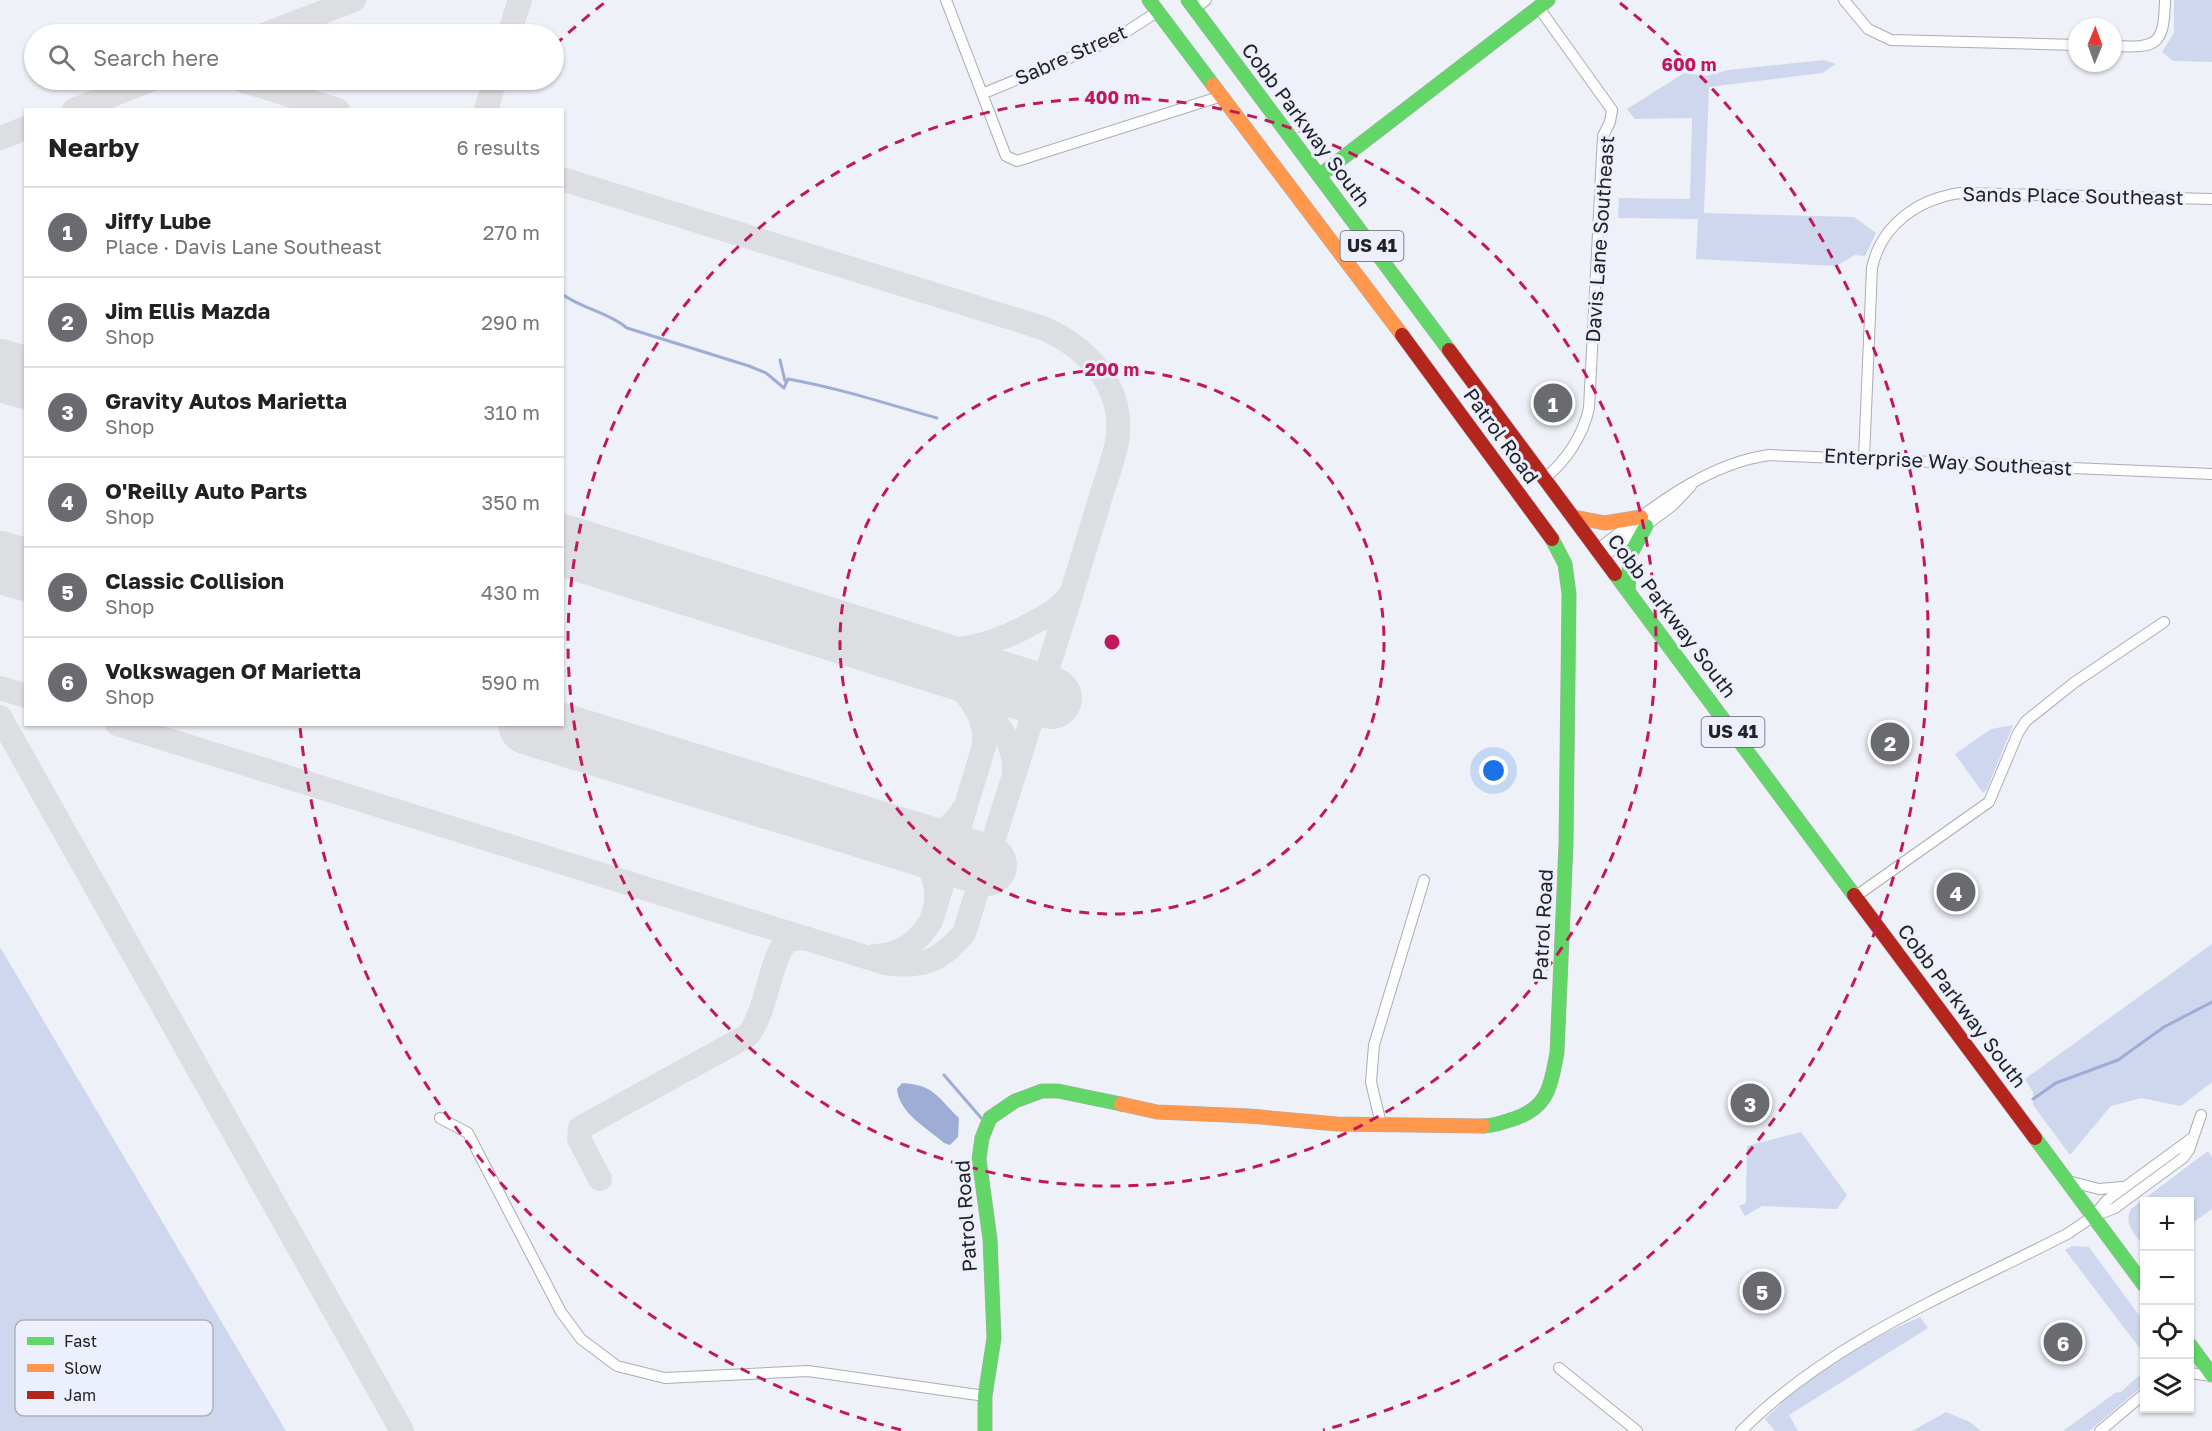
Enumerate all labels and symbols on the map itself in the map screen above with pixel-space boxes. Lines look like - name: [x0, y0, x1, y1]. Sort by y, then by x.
- north arrow: [2068, 18, 2122, 72]
- street label: Sabre Street: [1011, 19, 1130, 89]
- street label: Cobb Parkway South: [1237, 38, 1376, 211]
- text: 600 m: [1661, 53, 1717, 75]
- text: 400 m: [1085, 86, 1139, 108]
- street label: Davis Lane Southeast: [1580, 135, 1618, 343]
- street label: Sands Place Southeast: [1962, 181, 2184, 209]
- road number: US 41: [1340, 231, 1404, 261]
- text: 200 m: [1085, 358, 1139, 380]
- pin: 1: [1534, 380, 1572, 426]
- street label: Patrol Road: [1459, 383, 1544, 488]
- street label: Enterprise Way Southeast: [1823, 443, 2073, 479]
- street label: Cobb Parkway South: [1603, 529, 1742, 702]
- centre of rings: [1102, 632, 1122, 652]
- road number: US 41: [1702, 717, 1764, 747]
- pin: 2: [1870, 720, 1910, 764]
- your location: [1479, 756, 1508, 785]
- street label: Patrol Road: [1527, 868, 1557, 981]
- pin: 4: [1936, 870, 1976, 914]
- street label: Cobb Parkway South: [1893, 919, 2032, 1092]
- pin: 3: [1730, 1080, 1770, 1126]
- street label: Patrol Road: [949, 1159, 981, 1273]
- pin: 5: [1742, 1268, 1782, 1314]
- legend: [15, 1320, 213, 1416]
- pin: 6: [2044, 1320, 2082, 1364]
- text: Fast: [64, 1331, 97, 1351]
- text: Slow: [64, 1358, 102, 1378]
- text: Jam: [64, 1385, 96, 1405]

